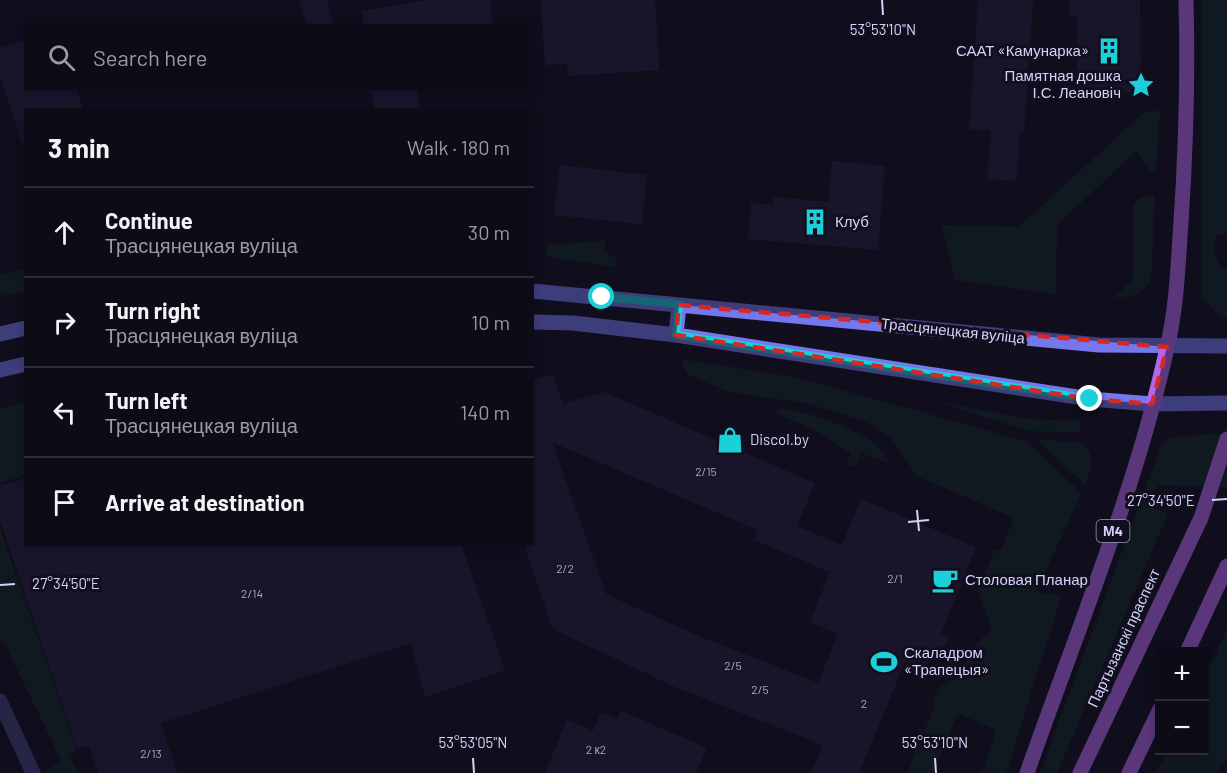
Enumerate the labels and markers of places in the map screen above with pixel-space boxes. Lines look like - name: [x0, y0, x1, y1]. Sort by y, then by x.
- building icon: СААТ «Камунарка»: [1094, 36, 1124, 66]
- place label: СААТ «Камунарка»: [956, 41, 1089, 59]
- place label: Памятная дошка І.С. Леановіч: [1004, 66, 1122, 101]
- place icon: Памятная дошка І.С. Леановіч: [1126, 70, 1156, 100]
- building icon: Клуб: [800, 207, 830, 237]
- place label: Клуб: [835, 212, 869, 230]
- shop icon: Discol.by: [715, 425, 745, 455]
- place label: Discol.by: [750, 430, 809, 448]
- cafe icon: Столовая Планар: [930, 565, 960, 595]
- place label: Столовая Планар: [965, 570, 1088, 588]
- place label: Скаладром «Трапецыя»: [904, 643, 989, 678]
- sports icon: Скаладром «Трапецыя»: [869, 647, 899, 677]

